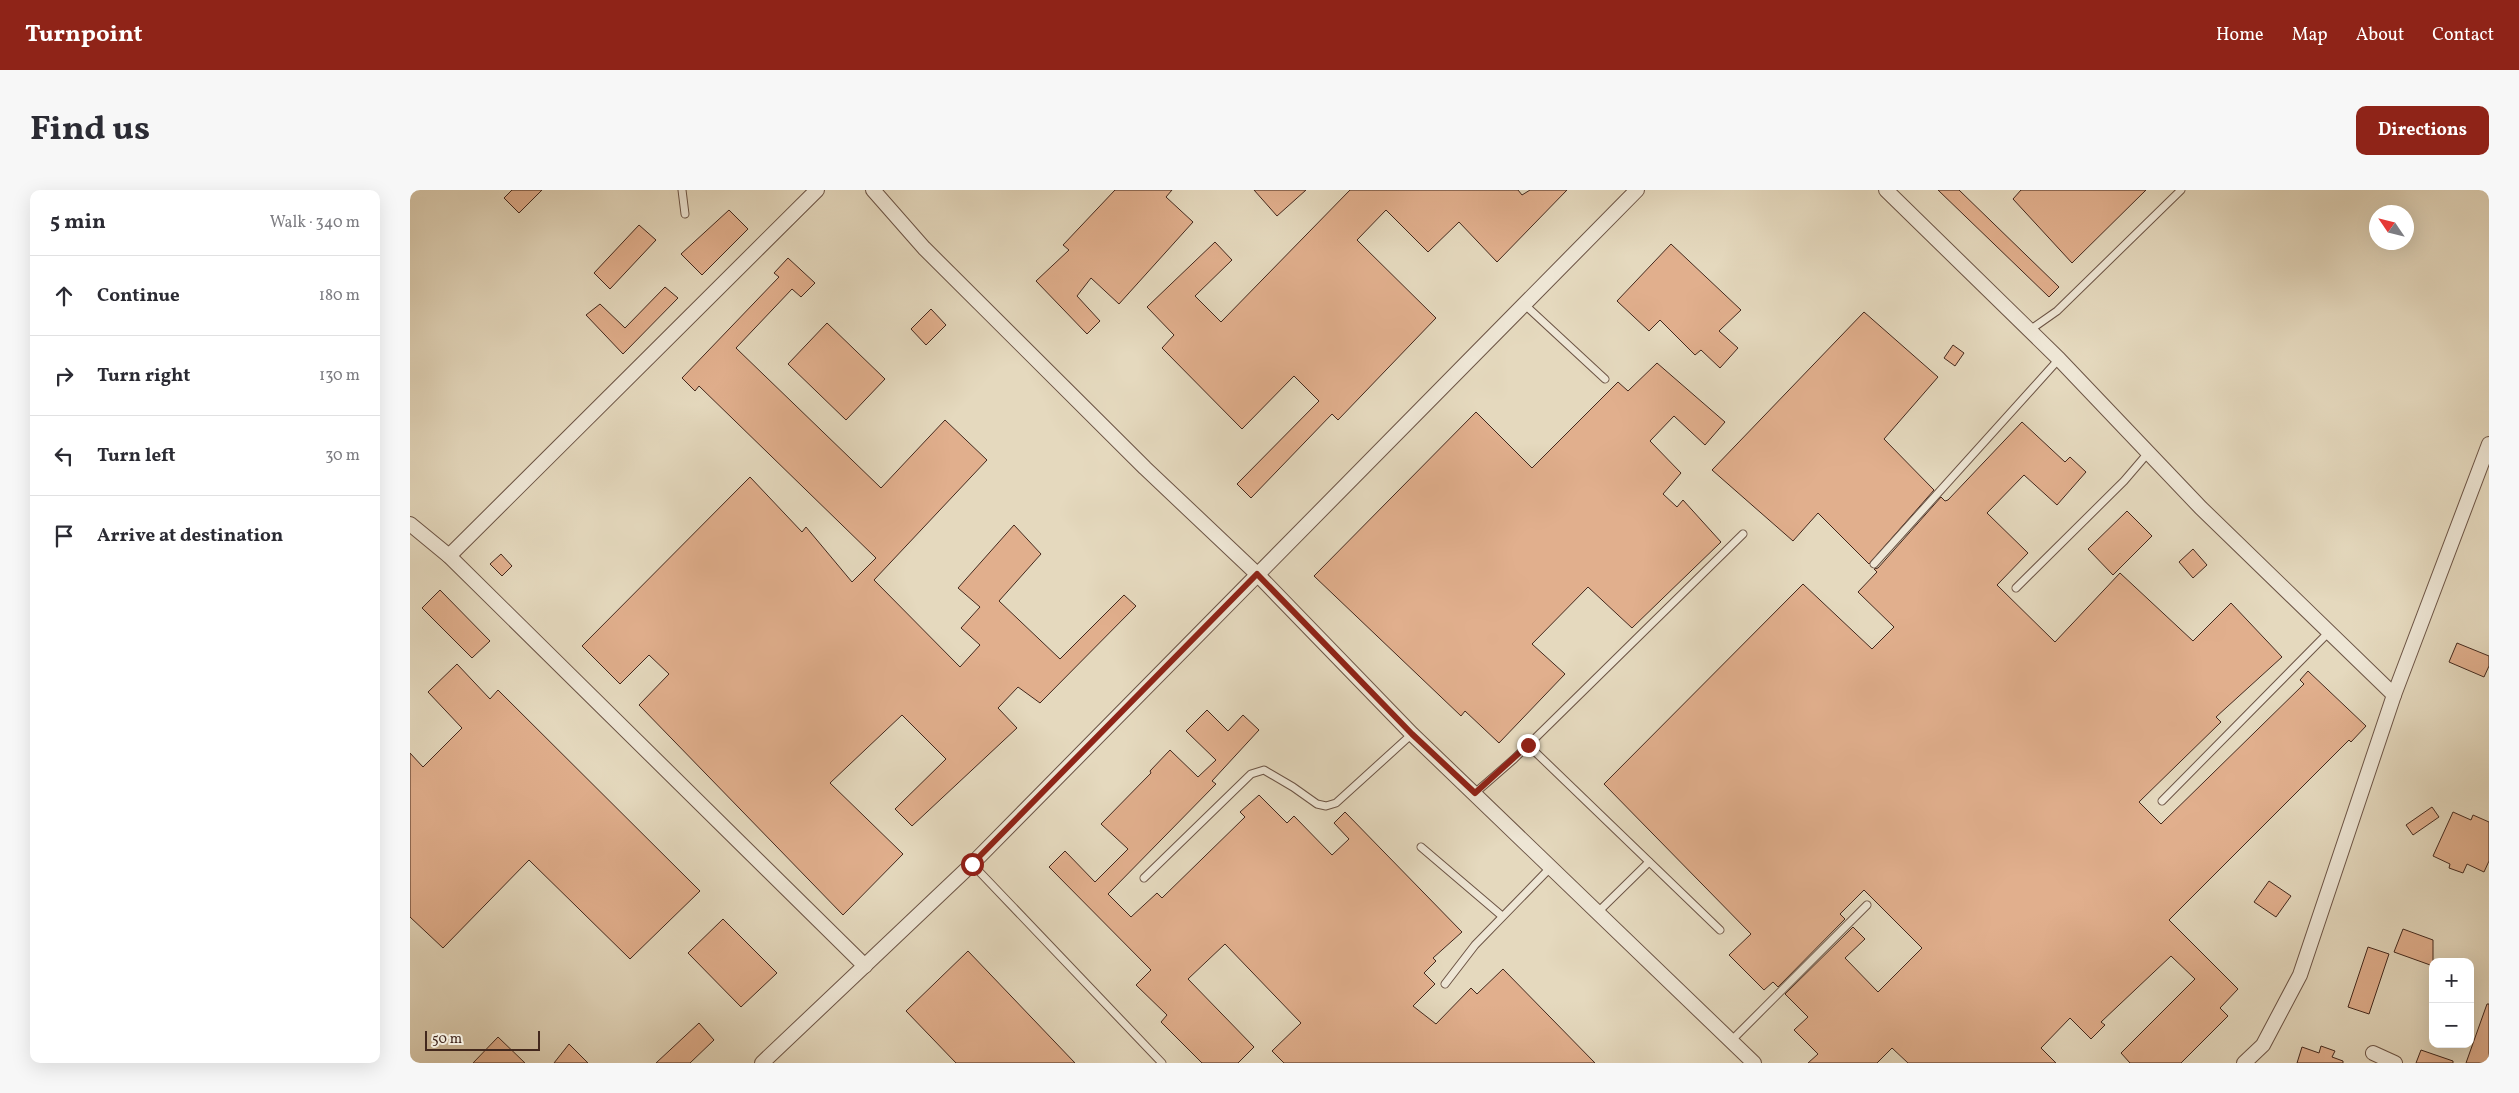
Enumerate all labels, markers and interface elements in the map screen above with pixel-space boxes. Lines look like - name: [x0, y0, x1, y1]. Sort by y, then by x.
- text: Turnpoint: [25, 18, 143, 52]
- text: Home: [2216, 23, 2264, 48]
- text: Map: [2292, 23, 2328, 48]
- text: About: [2356, 23, 2404, 48]
- text: Contact: [2432, 23, 2494, 48]
- text: Find us: [30, 106, 150, 154]
- button: Directions: [2356, 106, 2489, 155]
- north arrow: [2369, 205, 2414, 250]
- text: 5 min: [50, 208, 106, 237]
- text: Walk · 340 m: [270, 212, 360, 234]
- icon: ahead: [50, 282, 78, 310]
- text: Continue: [97, 283, 180, 309]
- text: 180 m: [319, 285, 360, 307]
- icon: right: [50, 362, 78, 390]
- text: Turn right: [97, 363, 190, 389]
- text: 130 m: [319, 365, 360, 387]
- icon: left: [50, 442, 78, 470]
- text: Turn left: [97, 443, 176, 469]
- text: 30 m: [325, 445, 360, 467]
- icon: arrive: [50, 522, 78, 550]
- text: Arrive at destination: [97, 523, 283, 549]
- route end: [1517, 734, 1540, 757]
- route start: [961, 853, 984, 876]
- map controls: [2429, 958, 2474, 1048]
- button: +: [2429, 958, 2474, 1003]
- button: −: [2429, 1003, 2474, 1048]
- scale bar: [425, 1028, 540, 1051]
- text: 50 m: [432, 1030, 462, 1049]

